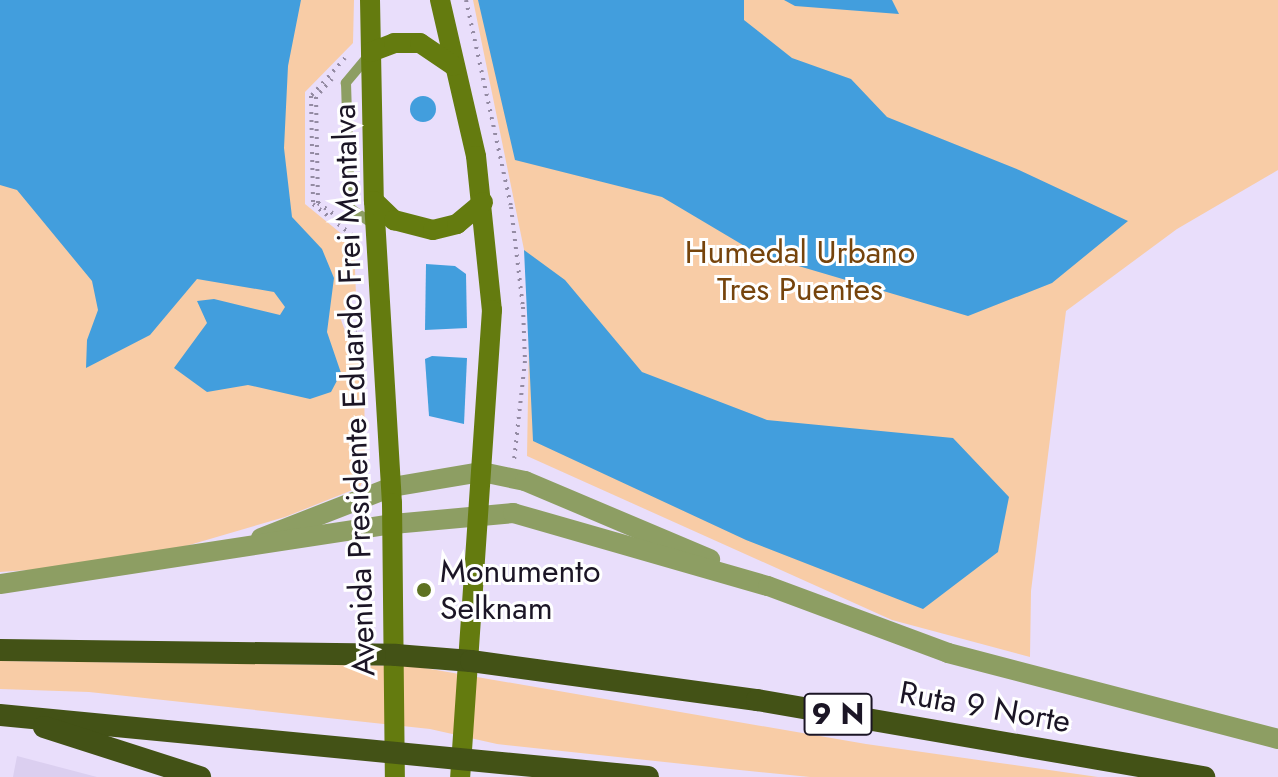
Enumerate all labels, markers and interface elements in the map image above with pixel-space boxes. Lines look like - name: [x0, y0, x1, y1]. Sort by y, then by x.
- street label: Avenida Presidente Eduardo Frei Montalva: [325, 103, 383, 677]
- park label: Humedal Urbano Tres Puentes: [685, 234, 915, 309]
- place label: Monumento Selknam: [440, 553, 600, 628]
- marker: Monumento Selknam: [415, 581, 433, 599]
- street label: Ruta 9 Norte: [897, 673, 1073, 741]
- road number: 9 N: [802, 688, 874, 740]

